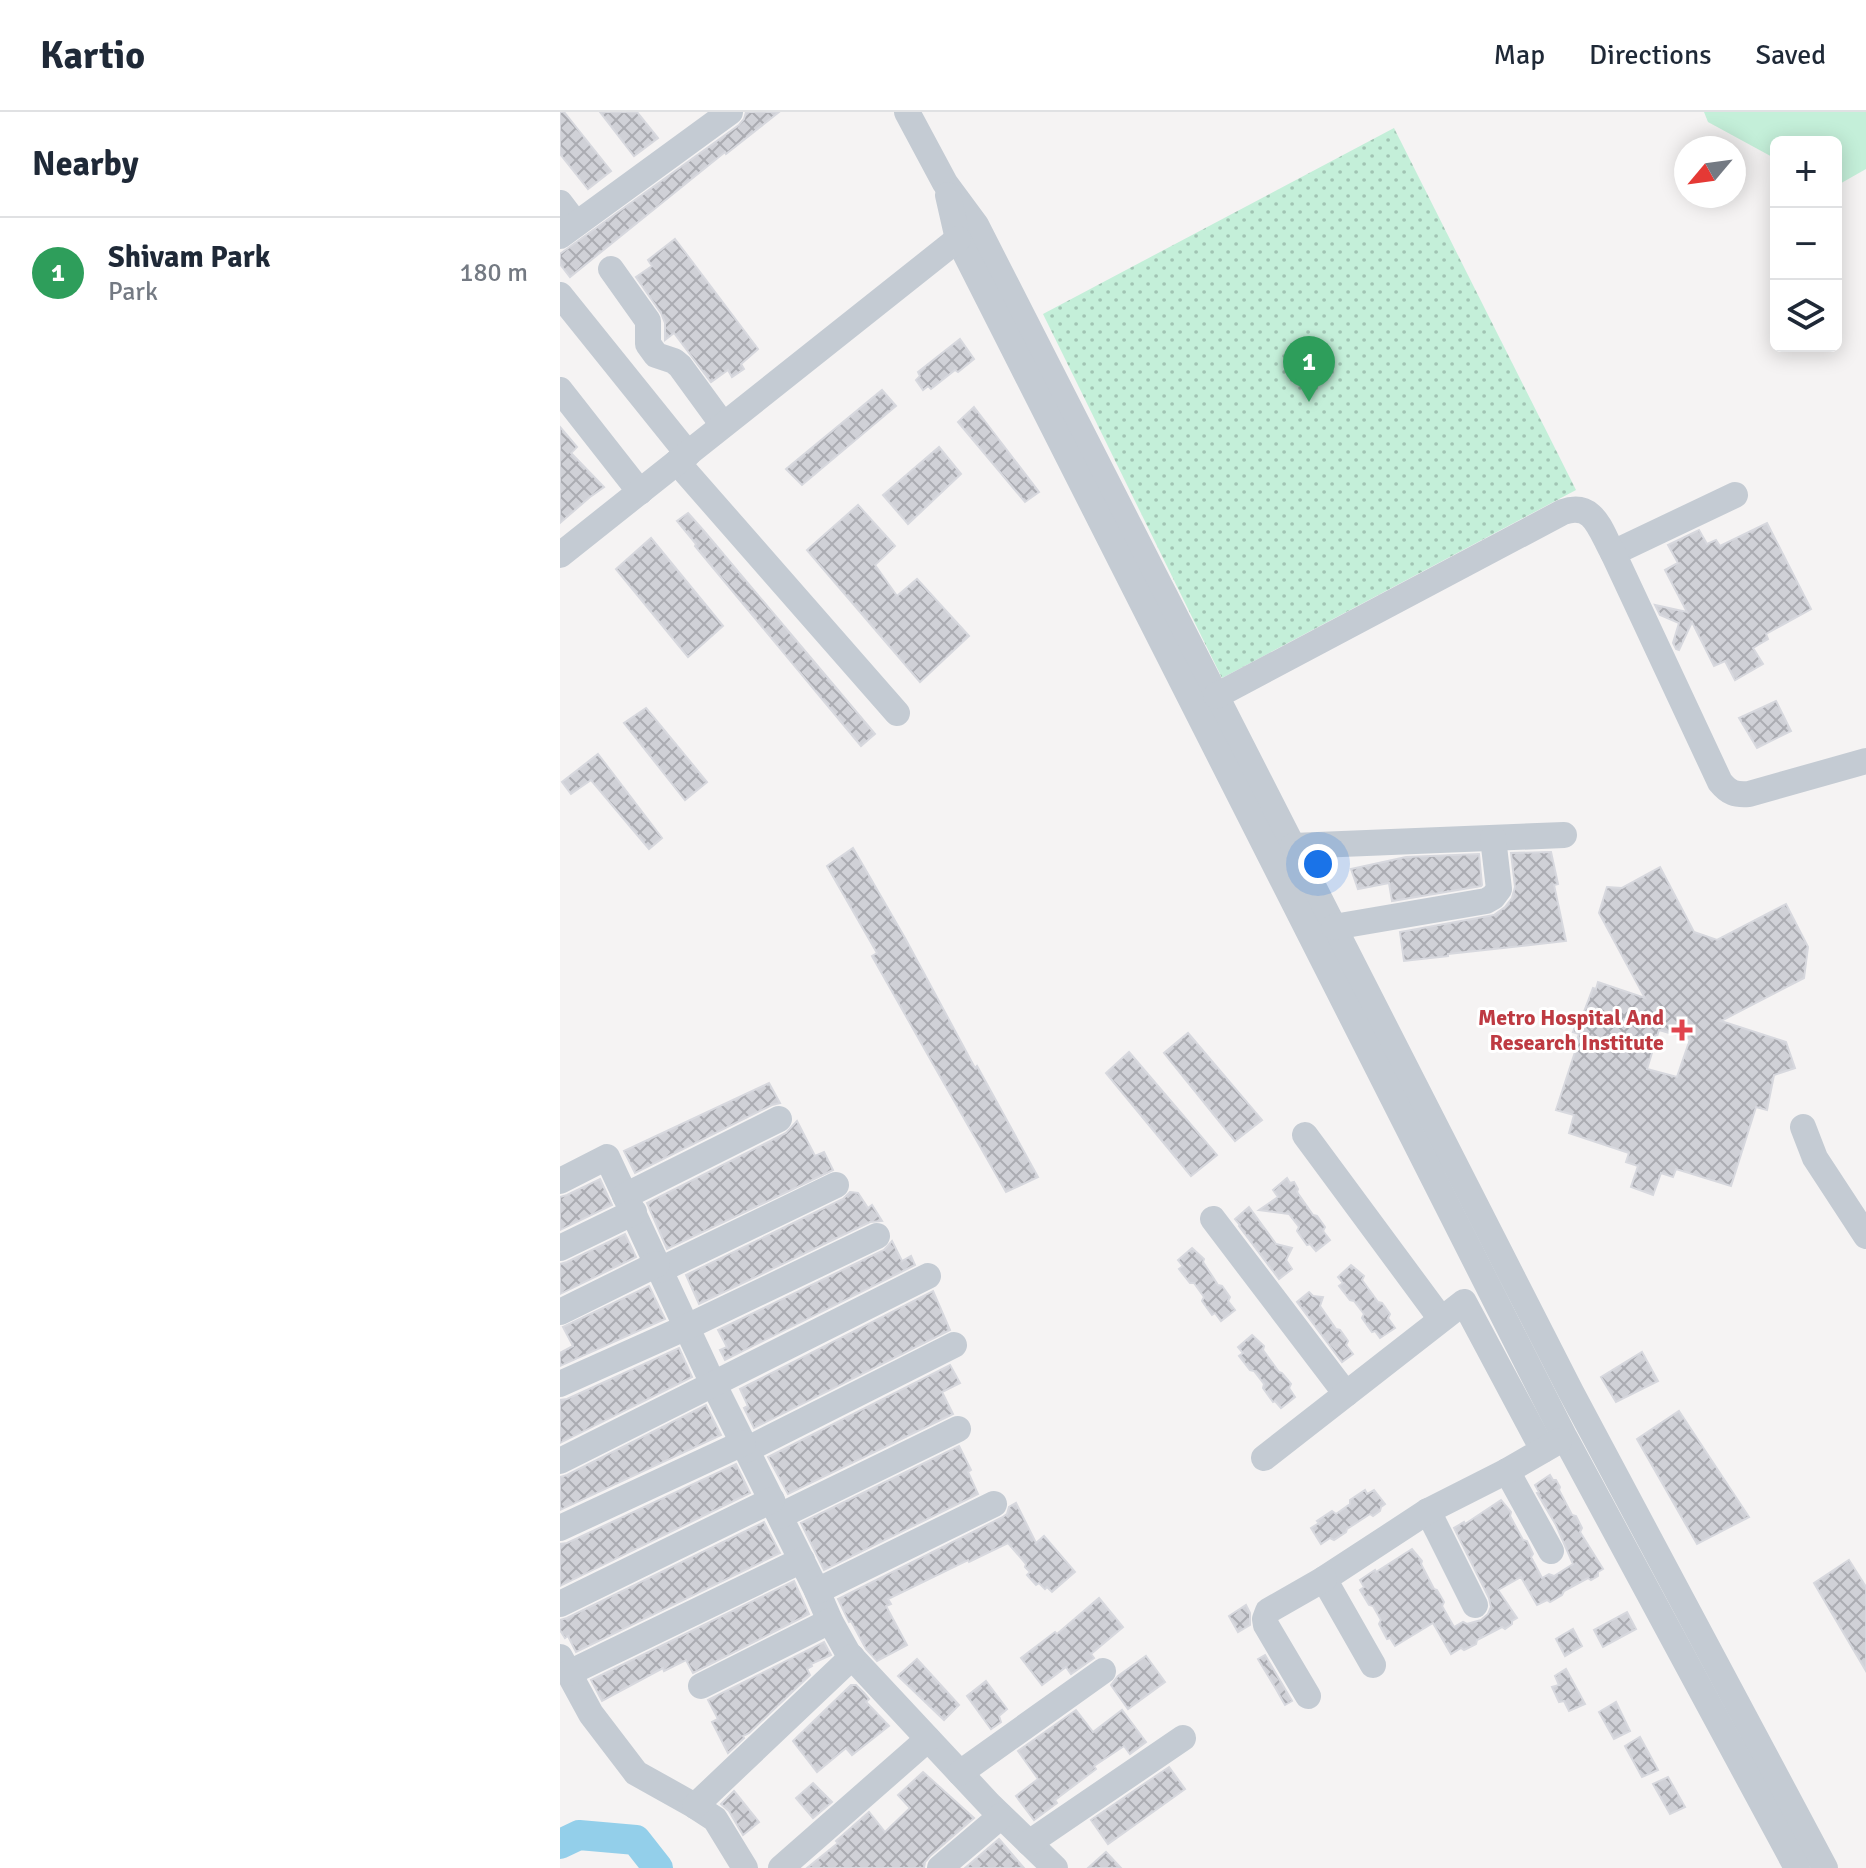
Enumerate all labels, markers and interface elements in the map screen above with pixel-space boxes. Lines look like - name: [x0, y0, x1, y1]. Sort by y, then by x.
- text: Kartio: [40, 32, 145, 79]
- text: Map: [1493, 38, 1545, 72]
- text: Directions: [1589, 38, 1711, 72]
- text: Saved: [1755, 38, 1826, 72]
- north arrow: [1674, 136, 1746, 208]
- map controls: [1770, 136, 1842, 352]
- button: +: [1770, 136, 1842, 208]
- text: Nearby: [32, 143, 139, 185]
- button: −: [1770, 208, 1842, 280]
- text: Shivam Park: [108, 239, 270, 276]
- text: 1: [51, 257, 65, 289]
- text: 180 m: [459, 257, 528, 289]
- text: Park: [108, 276, 158, 308]
- button: layers: [1770, 280, 1842, 352]
- pin: 1: [1283, 336, 1335, 402]
- your location: [1298, 844, 1338, 884]
- place label: Metro Hospital And Research Institute: [1478, 1004, 1664, 1056]
- marker: Metro Hospital And Research Institute: [1671, 1019, 1693, 1041]

